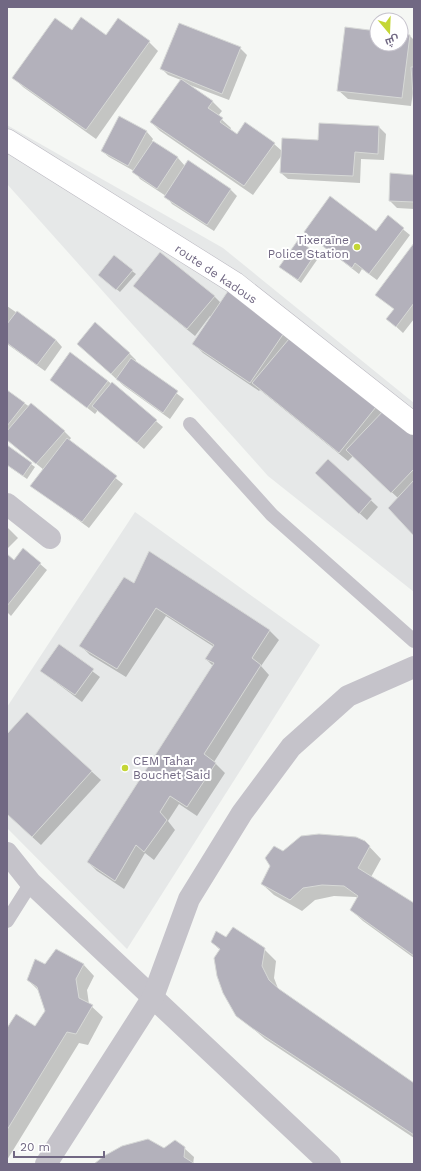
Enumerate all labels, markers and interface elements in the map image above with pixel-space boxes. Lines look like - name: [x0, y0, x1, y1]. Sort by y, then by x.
- north arrow: [369, 12, 409, 52]
- text: ش: [383, 33, 401, 49]
- place label: Tixeraïne Police Station: [268, 233, 349, 261]
- street label: route de kadous: [172, 241, 260, 307]
- marker: Tixeraïne Police Station: [352, 242, 362, 252]
- place label: CEM Tahar Bouchet Said: [133, 754, 211, 782]
- marker: CEM Tahar Bouchet Said: [120, 763, 130, 773]
- scale bar: [14, 1133, 104, 1159]
- text: 20 m: [20, 1140, 50, 1154]

